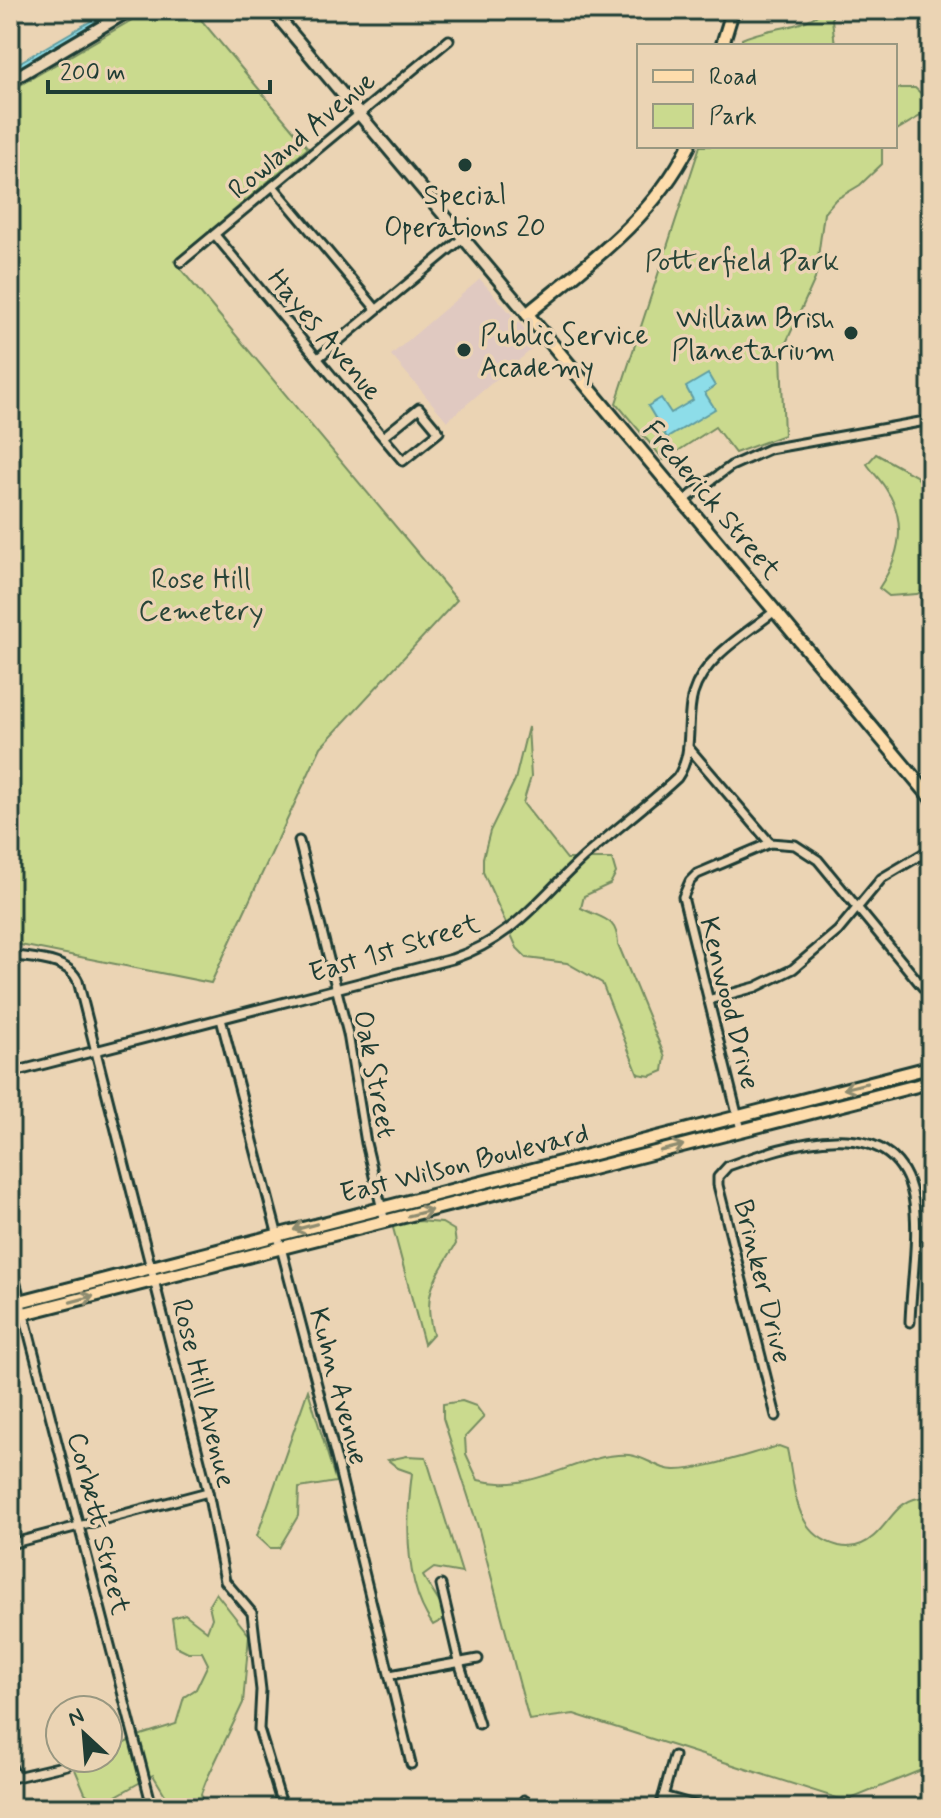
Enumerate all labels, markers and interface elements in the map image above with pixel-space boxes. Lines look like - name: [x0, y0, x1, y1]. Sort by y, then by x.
- scale bar: [48, 44, 270, 94]
- legend: [637, 44, 897, 148]
- text: 200 m: [60, 58, 126, 89]
- text: Road: [709, 62, 757, 93]
- street label: Rowland Avenue: [221, 63, 384, 209]
- text: Park: [709, 102, 757, 133]
- marker: Special Operations 20: [456, 156, 474, 174]
- place label: Special Operations 20: [384, 178, 546, 247]
- park label: Potterfield Park: [645, 244, 839, 281]
- street label: Hayes Avenue: [258, 262, 390, 409]
- place label: William Brish Planetarium: [671, 301, 835, 370]
- place label: Public Service Academy: [480, 318, 648, 387]
- marker: William Brish Planetarium: [842, 324, 860, 342]
- marker: Public Service Academy: [455, 341, 473, 359]
- street label: Frederick Street: [633, 413, 789, 589]
- park label: Rose Hill Cemetery: [139, 562, 263, 631]
- street label: East 1st Street: [305, 906, 485, 993]
- street label: Kenwood Drive: [689, 914, 768, 1094]
- street label: Oak Street: [343, 1007, 404, 1142]
- one-way arrow: [843, 1080, 869, 1095]
- street label: East Wilson Boulevard: [336, 1116, 593, 1213]
- one-way arrow: [659, 1139, 684, 1154]
- street label: Brinker Drive: [723, 1196, 800, 1367]
- one-way arrow: [407, 1204, 433, 1219]
- one-way arrow: [293, 1221, 319, 1236]
- one-way arrow: [69, 1290, 95, 1305]
- street label: Rose Hill Avenue: [161, 1295, 244, 1492]
- street label: Kuhn Avenue: [299, 1304, 376, 1469]
- street label: Corbett Street: [57, 1428, 138, 1619]
- north arrow: [44, 1694, 124, 1774]
- text: N: [63, 1702, 89, 1734]

